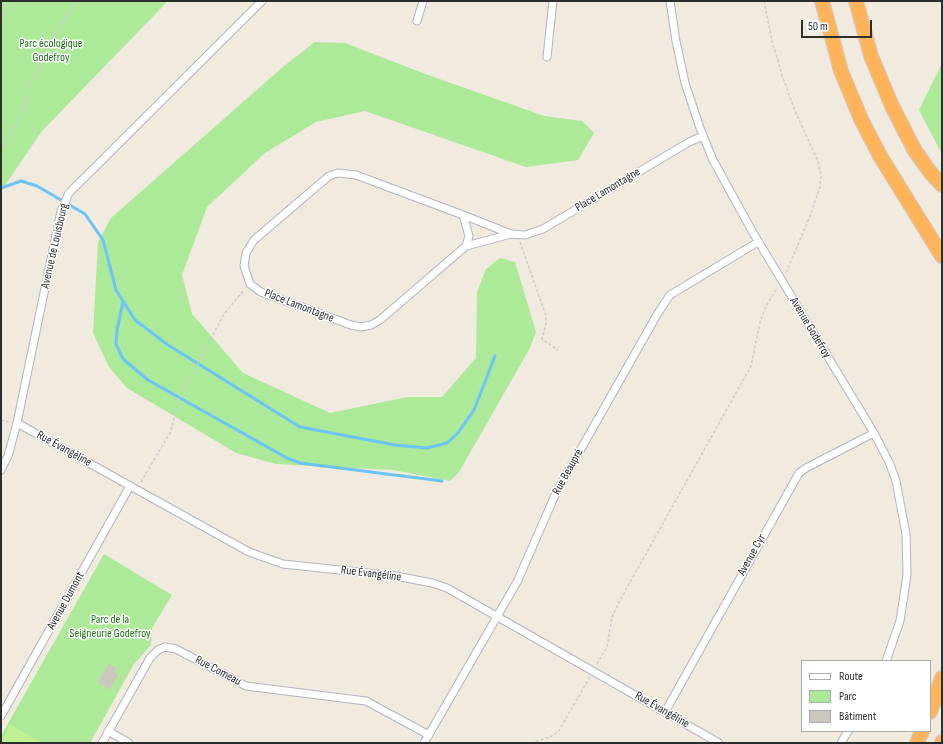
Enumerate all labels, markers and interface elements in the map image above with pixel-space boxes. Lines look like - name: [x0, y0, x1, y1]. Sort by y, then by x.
- scale bar: [803, 12, 874, 38]
- text: 50 m: [808, 19, 828, 34]
- park label: Parc écologique Godefroy: [19, 37, 83, 65]
- street label: Place Lamontagne: [573, 165, 643, 215]
- street label: Avenue de Louisbourg: [38, 202, 72, 290]
- street label: Place Lamontagne: [262, 286, 336, 326]
- street label: Avenue Godefroy: [786, 295, 834, 361]
- street label: Rue Évangéline: [34, 428, 94, 470]
- street label: Rue Beaupré: [550, 447, 586, 497]
- street label: Avenue Cyr: [735, 532, 769, 578]
- street label: Rue Évangéline: [340, 563, 402, 585]
- street label: Avenue Dumont: [44, 570, 88, 632]
- park label: Parc de la Seigneurie Godefroy: [69, 613, 151, 641]
- street label: Rue Comeau: [192, 653, 244, 689]
- legend: [801, 660, 931, 732]
- text: Route: [839, 669, 863, 684]
- street label: Rue Évangéline: [632, 689, 692, 731]
- text: Parc: [839, 689, 857, 704]
- text: Bâtiment: [839, 709, 876, 724]

